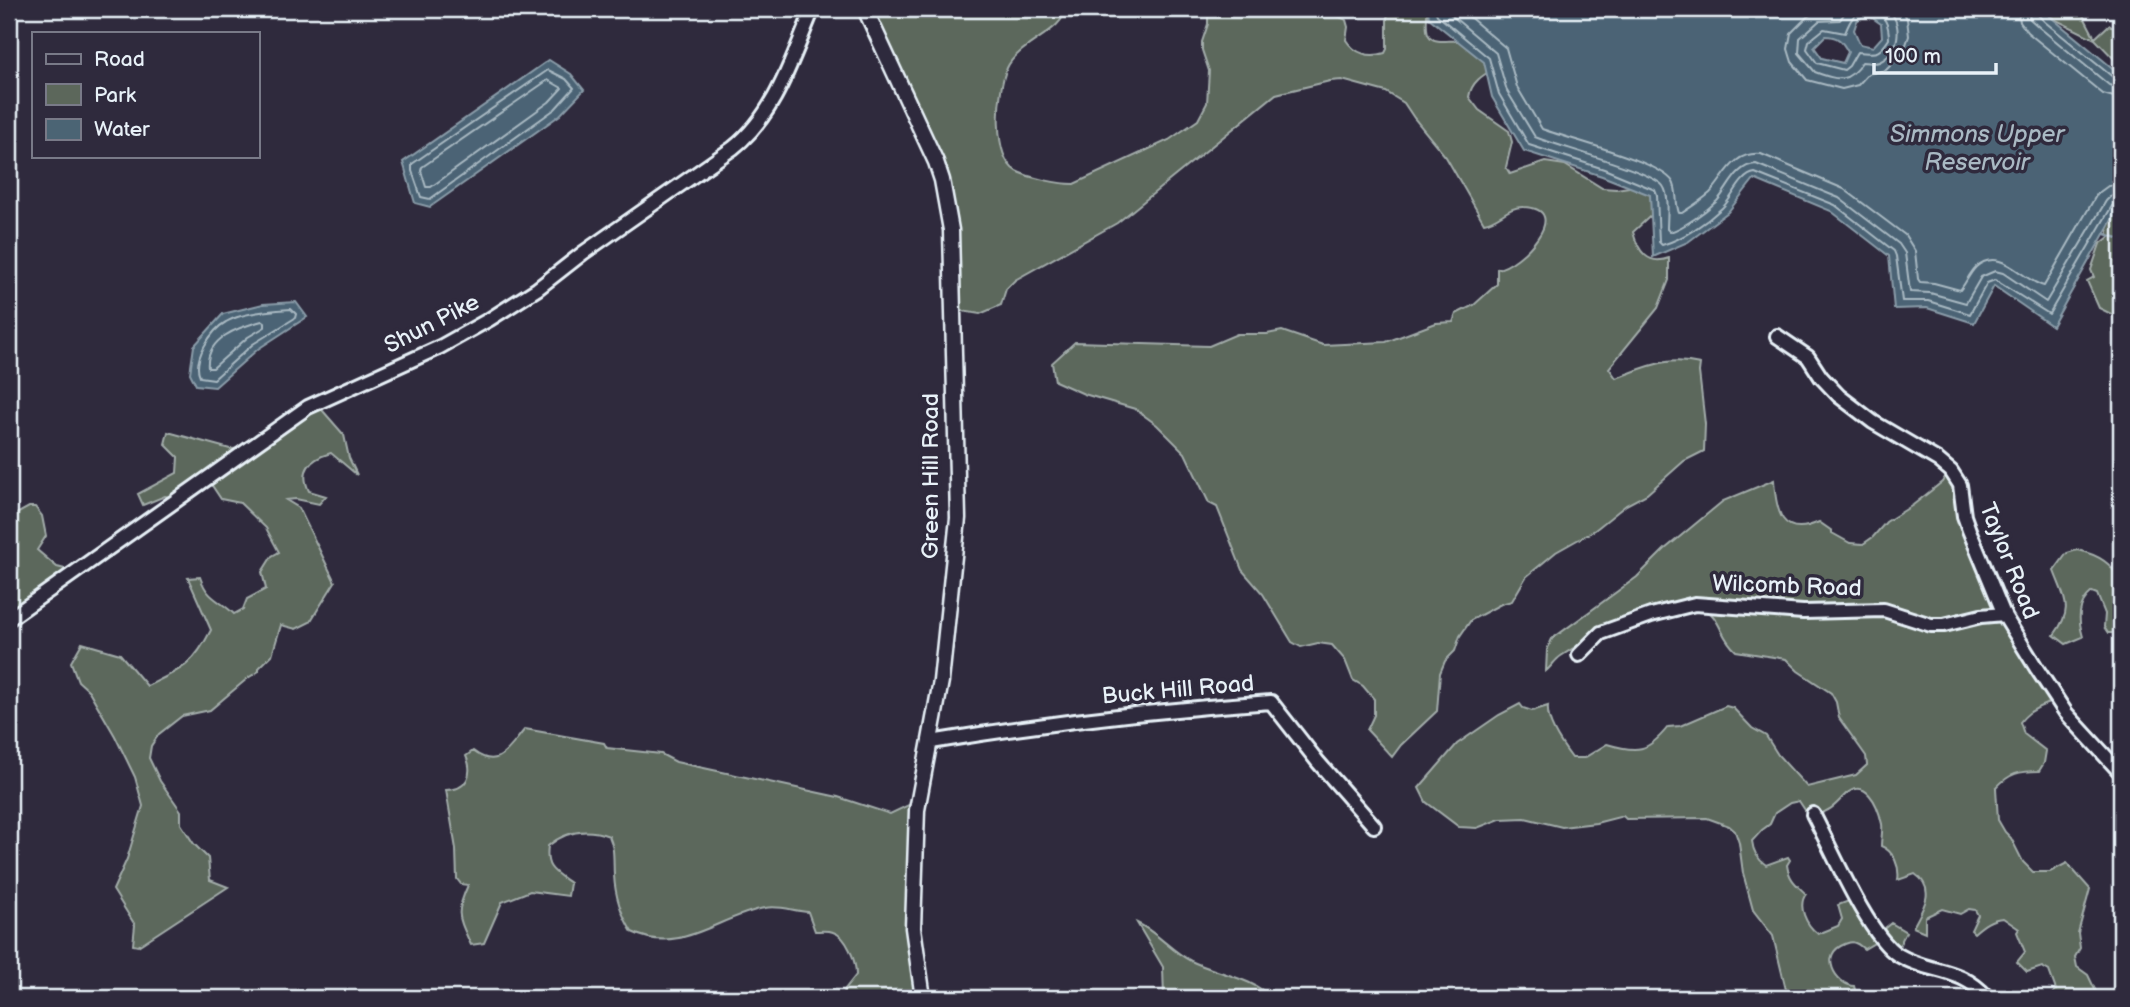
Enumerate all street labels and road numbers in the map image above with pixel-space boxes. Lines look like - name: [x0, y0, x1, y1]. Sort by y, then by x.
- street label: Shun Pike: [380, 288, 484, 360]
- street label: Green Hill Road: [917, 393, 945, 559]
- street label: Taylor Road: [1973, 499, 2045, 623]
- street label: Wilcomb Road: [1712, 569, 1862, 603]
- street label: Buck Hill Road: [1101, 669, 1255, 711]

